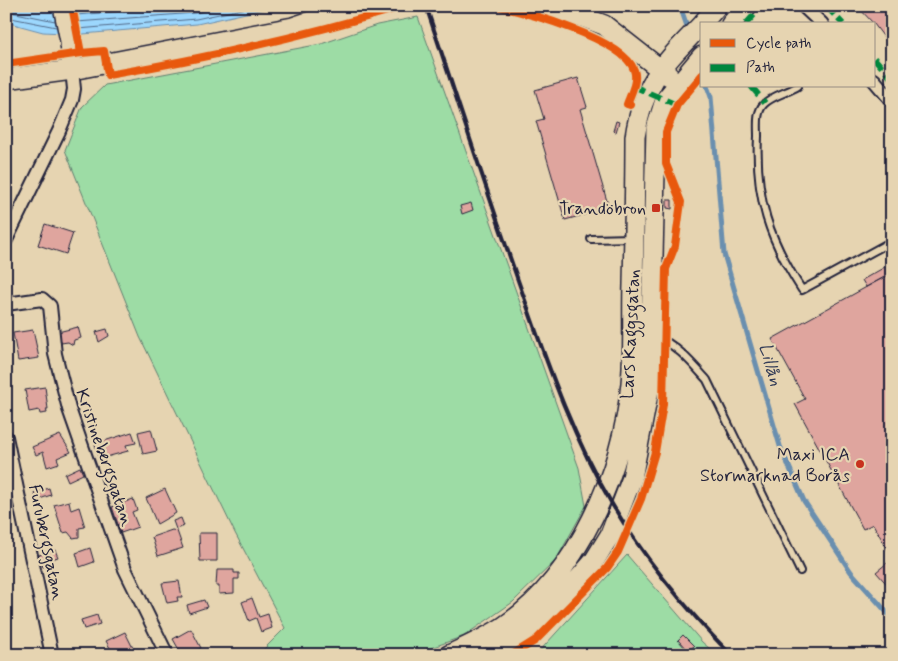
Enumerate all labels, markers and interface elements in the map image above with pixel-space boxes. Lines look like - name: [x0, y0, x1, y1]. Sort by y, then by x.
- legend: [700, 22, 876, 88]
- text: Cycle path: [746, 34, 811, 54]
- text: Path: [746, 58, 775, 78]
- place label: Trandöbron: [559, 197, 646, 221]
- marker: Trandöbron: [650, 202, 662, 214]
- street label: Lars Kaggsgatan: [616, 269, 648, 400]
- water label: Lillån: [753, 340, 789, 389]
- street label: Kristinebergsgatan: [67, 385, 139, 530]
- place label: Maxi ICA Stormarknad Borås: [700, 443, 850, 488]
- marker: Maxi ICA Stormarknad Borås: [854, 458, 866, 470]
- street label: Furubergsgatan: [20, 482, 70, 603]

